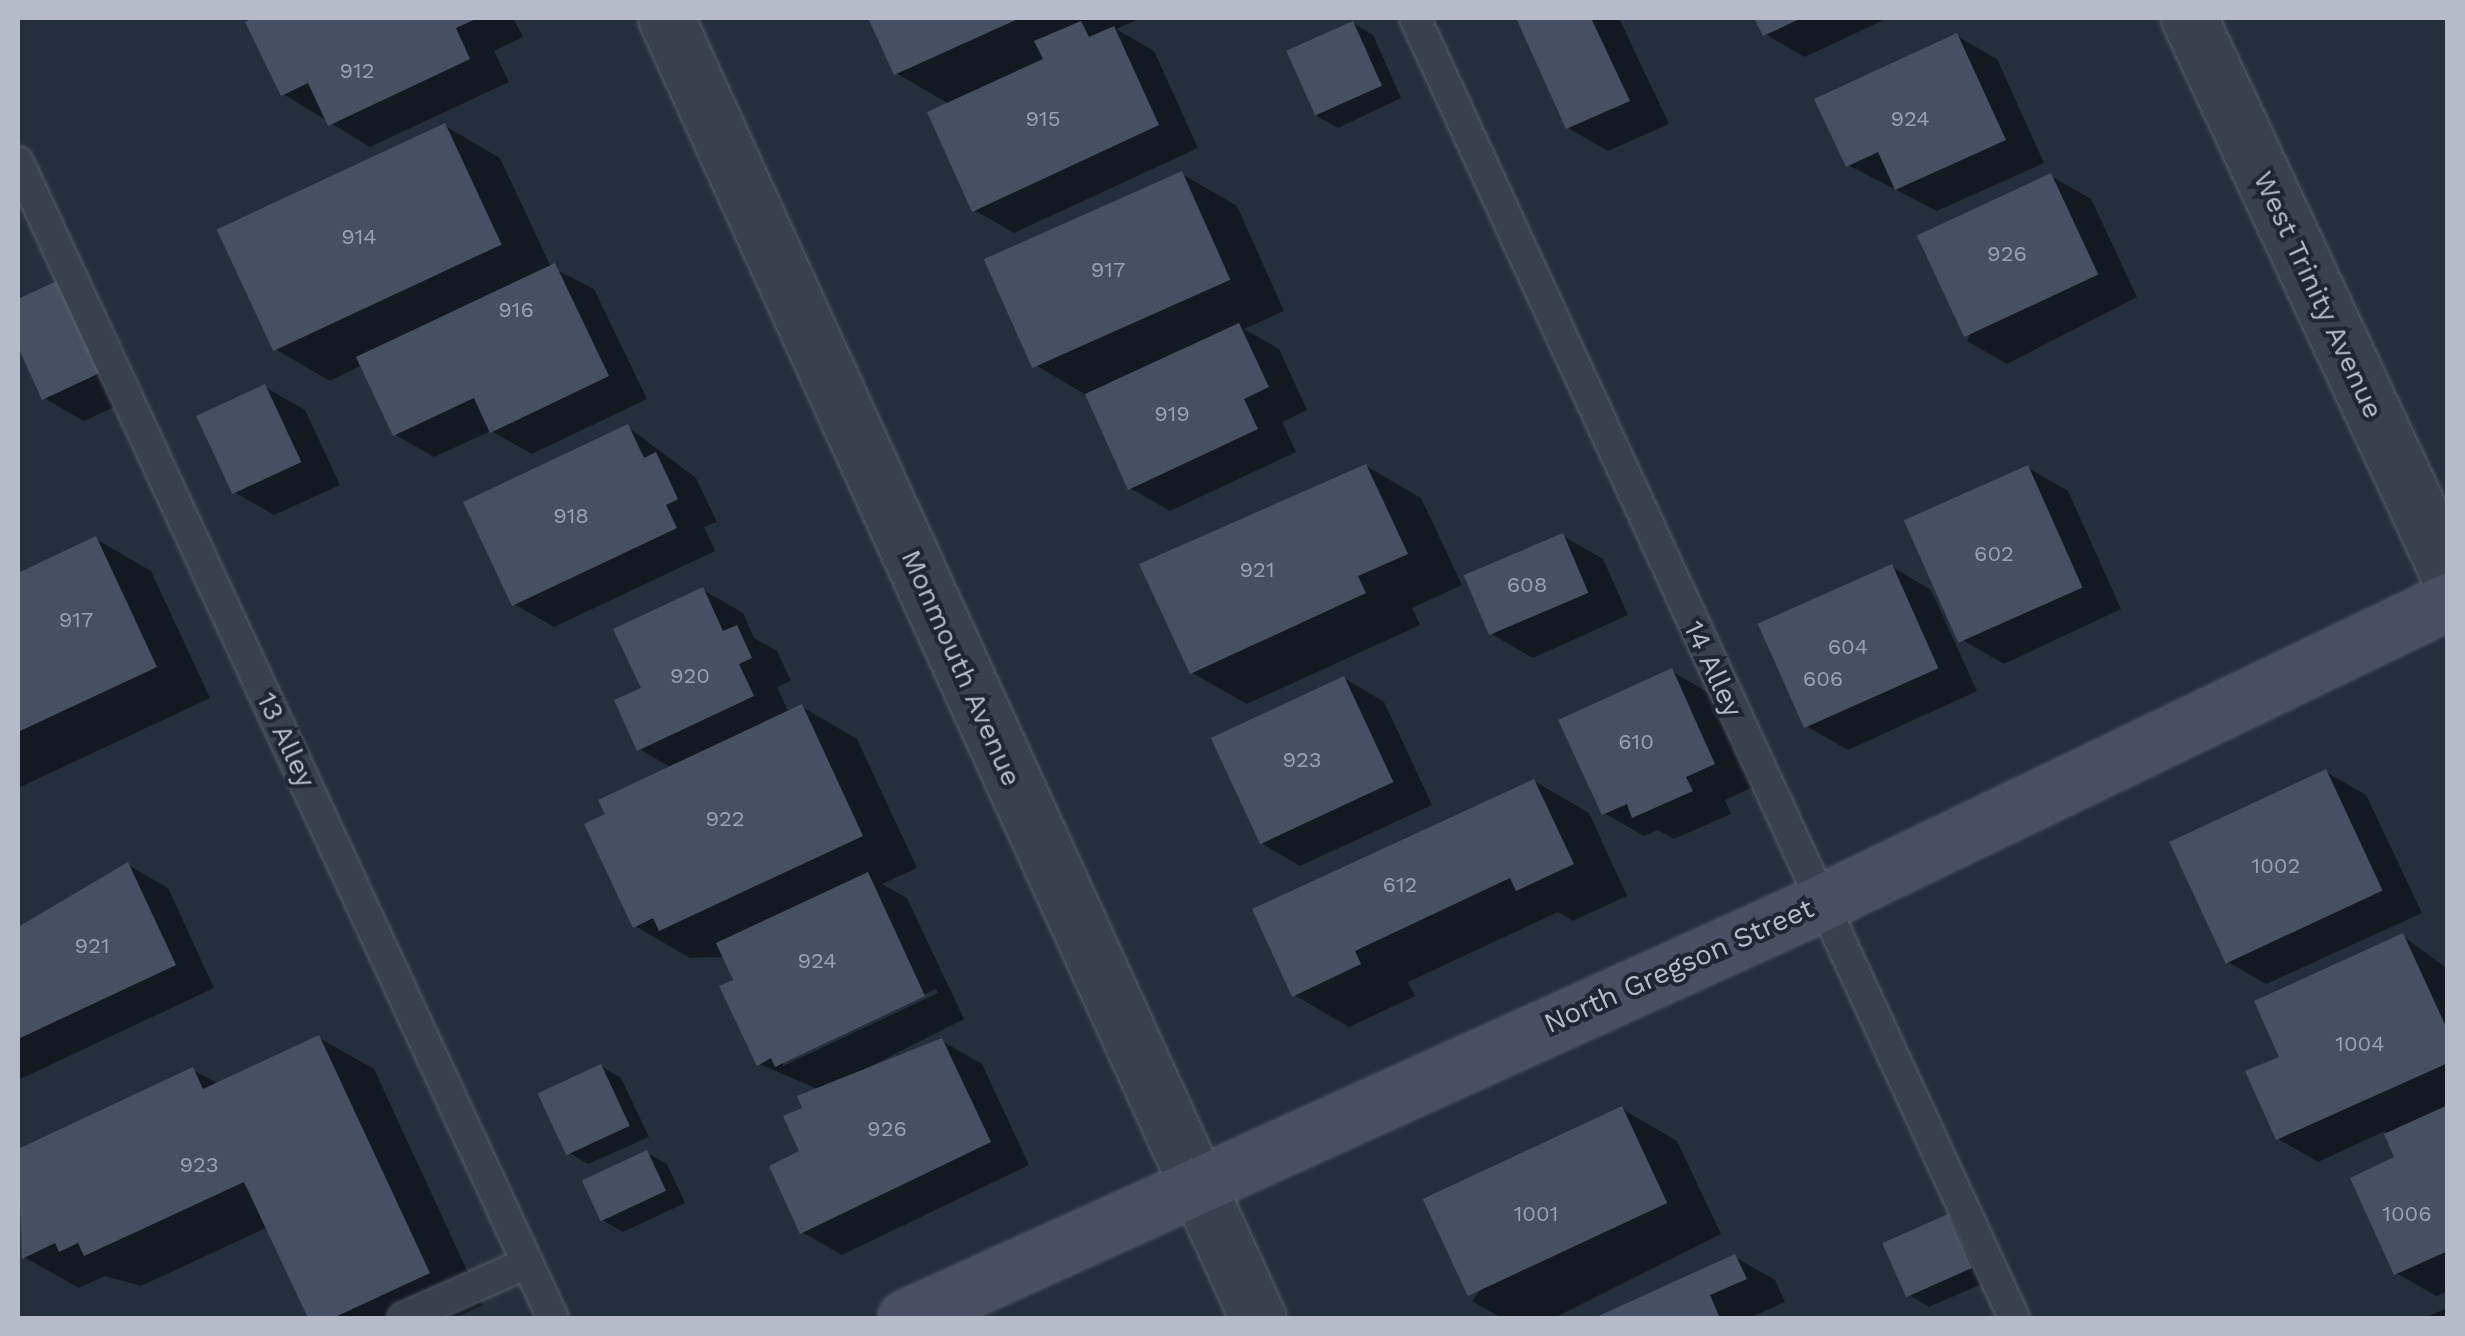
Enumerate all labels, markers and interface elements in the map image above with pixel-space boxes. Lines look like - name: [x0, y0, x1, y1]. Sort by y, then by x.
- house number: 912: [340, 58, 374, 84]
- house number: 915: [1026, 106, 1060, 132]
- house number: 924: [1890, 106, 1930, 132]
- street label: West Trinity Avenue: [2245, 165, 2391, 425]
- house number: 914: [341, 224, 377, 250]
- house number: 926: [1987, 241, 2027, 267]
- house number: 917: [1091, 257, 1125, 283]
- house number: 916: [498, 297, 534, 323]
- house number: 919: [1154, 401, 1190, 427]
- house number: 918: [553, 503, 589, 529]
- house number: 602: [1974, 541, 2014, 567]
- street label: Monmouth Avenue: [894, 544, 1028, 792]
- house number: 921: [1240, 557, 1274, 583]
- house number: 608: [1507, 572, 1547, 598]
- house number: 917: [59, 607, 93, 633]
- street label: 14 Alley: [1676, 615, 1750, 723]
- house number: 604: [1828, 634, 1868, 660]
- house number: 920: [670, 663, 710, 689]
- house number: 606: [1803, 666, 1843, 692]
- street label: 13 Alley: [249, 687, 323, 793]
- house number: 610: [1618, 729, 1654, 755]
- house number: 923: [1282, 747, 1322, 773]
- house number: 922: [705, 806, 745, 832]
- house number: 1002: [2252, 853, 2300, 879]
- house number: 612: [1383, 872, 1417, 898]
- street label: North Gregson Street: [1539, 891, 1819, 1041]
- house number: 921: [75, 933, 109, 959]
- house number: 924: [797, 948, 837, 974]
- house number: 1004: [2335, 1031, 2385, 1057]
- house number: 926: [867, 1116, 907, 1142]
- house number: 923: [179, 1152, 219, 1178]
- house number: 1001: [1514, 1201, 1558, 1227]
- house number: 1006: [2382, 1201, 2432, 1227]

